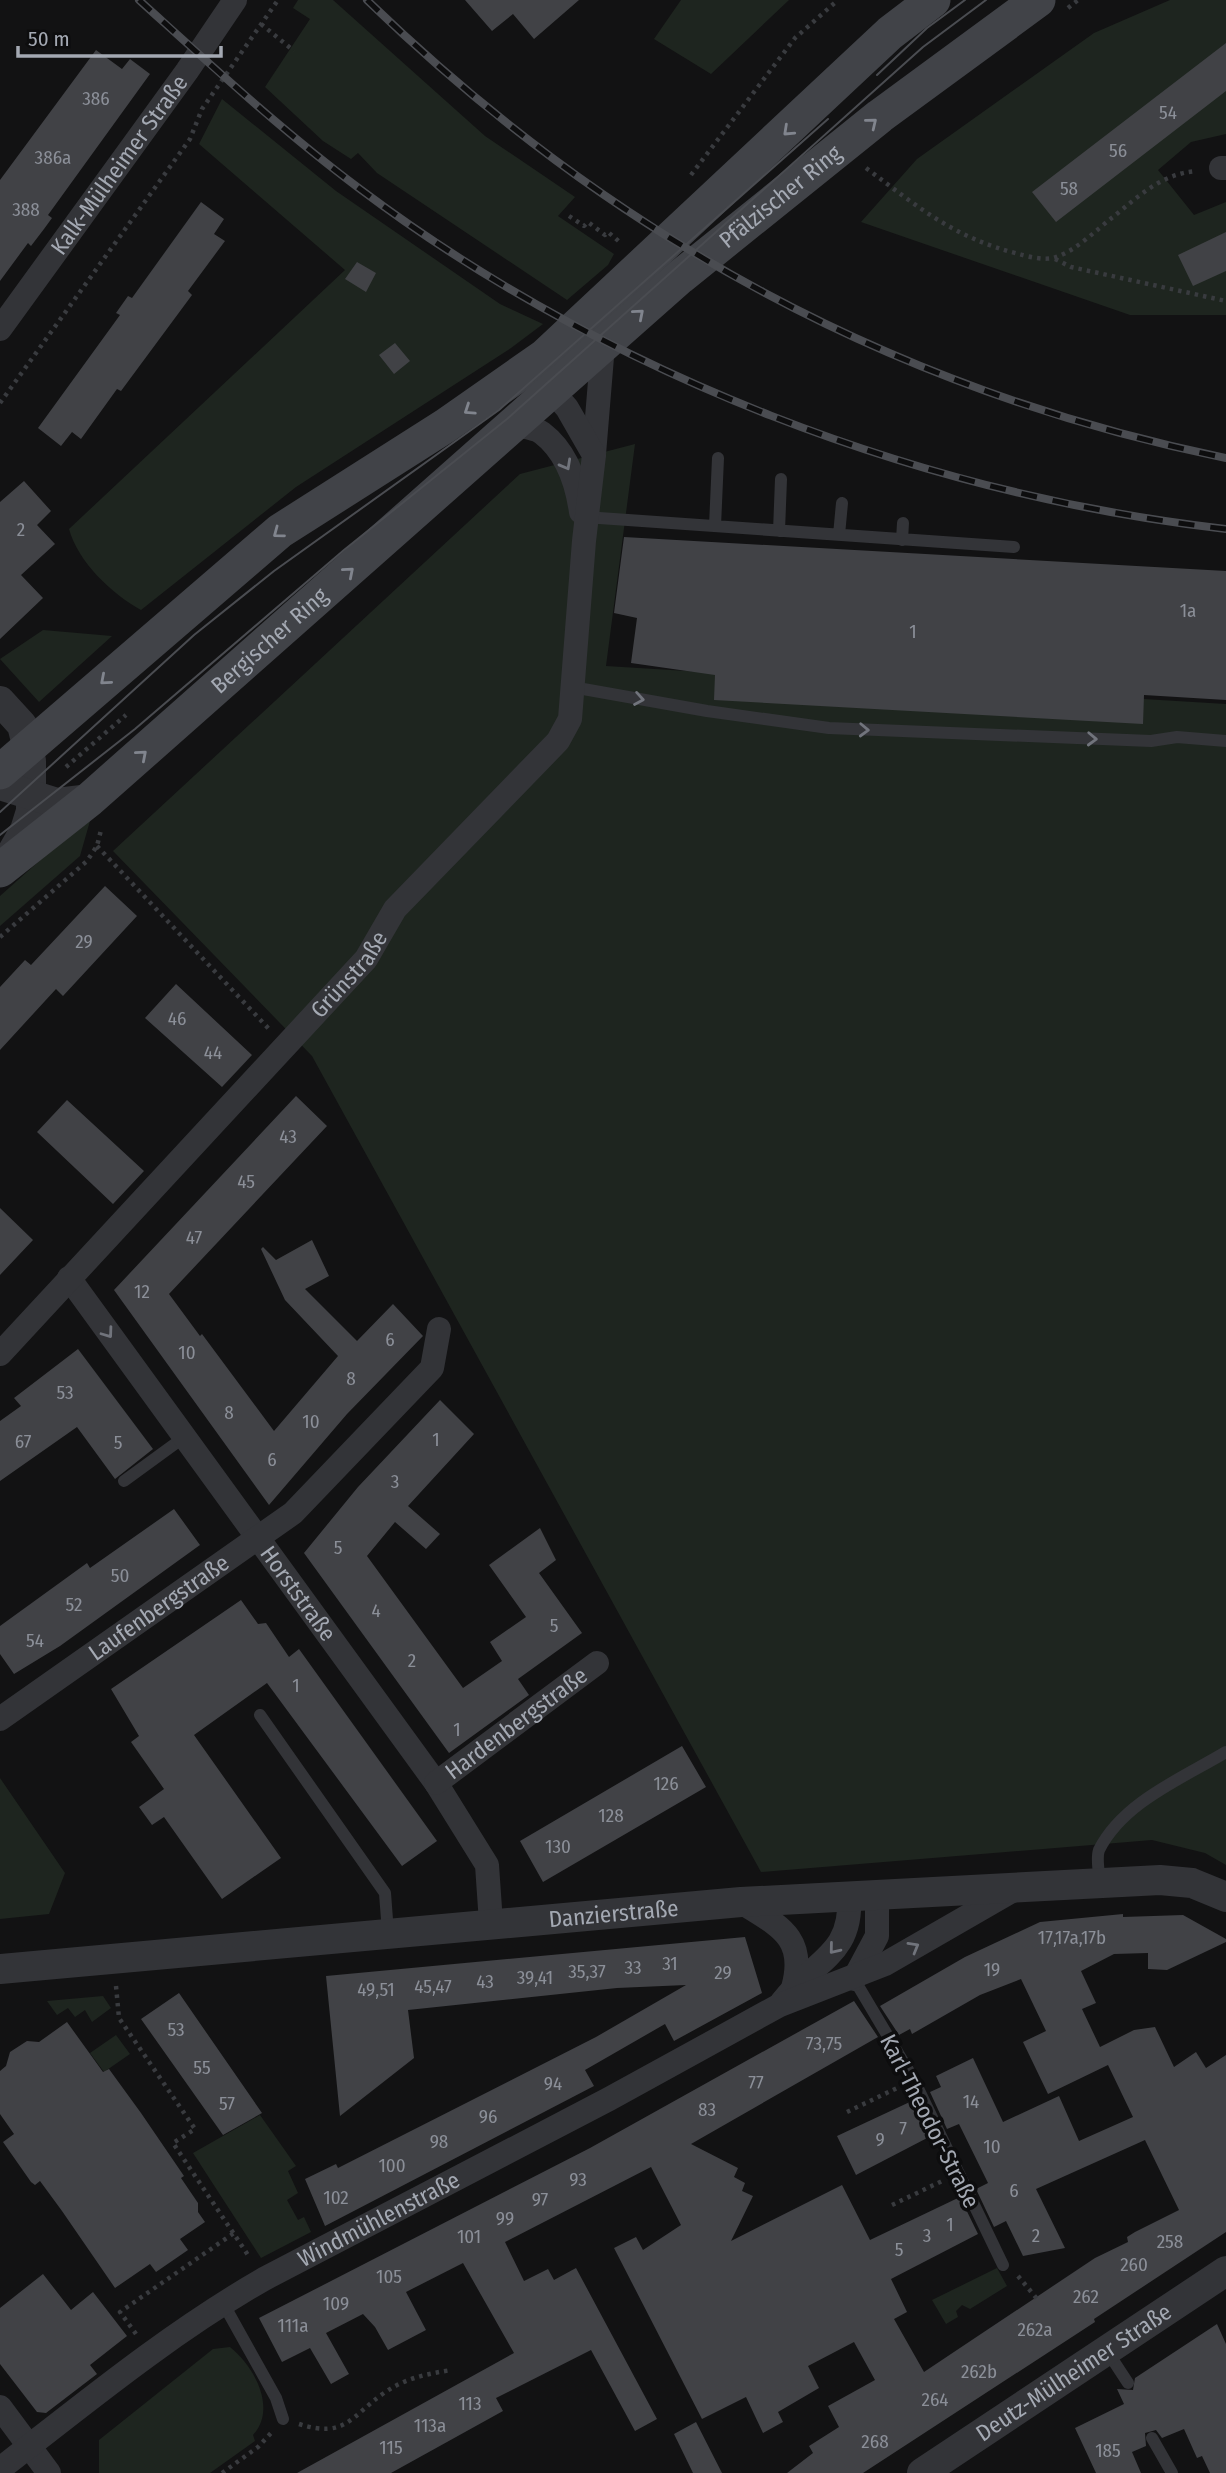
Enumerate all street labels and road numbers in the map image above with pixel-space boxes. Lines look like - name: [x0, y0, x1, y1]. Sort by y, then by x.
- street label: Kalk-Mülheimer Straße: [45, 69, 194, 260]
- street label: Pfälzischer Ring: [713, 139, 847, 254]
- street label: Bergischer Ring: [205, 581, 333, 699]
- street label: Grünstraße: [305, 926, 393, 1024]
- street label: Horststraße: [254, 1540, 342, 1647]
- street label: Laufenbergstraße: [83, 1548, 234, 1666]
- street label: Hardenbergstraße: [440, 1661, 593, 1785]
- street label: Danzierstraße: [547, 1894, 680, 1933]
- street label: Karl-Theodor-Straße: [874, 2029, 986, 2213]
- street label: Windmühlenstraße: [293, 2165, 464, 2273]
- street label: Deutz-Mülheimer Straße: [971, 2297, 1177, 2447]

